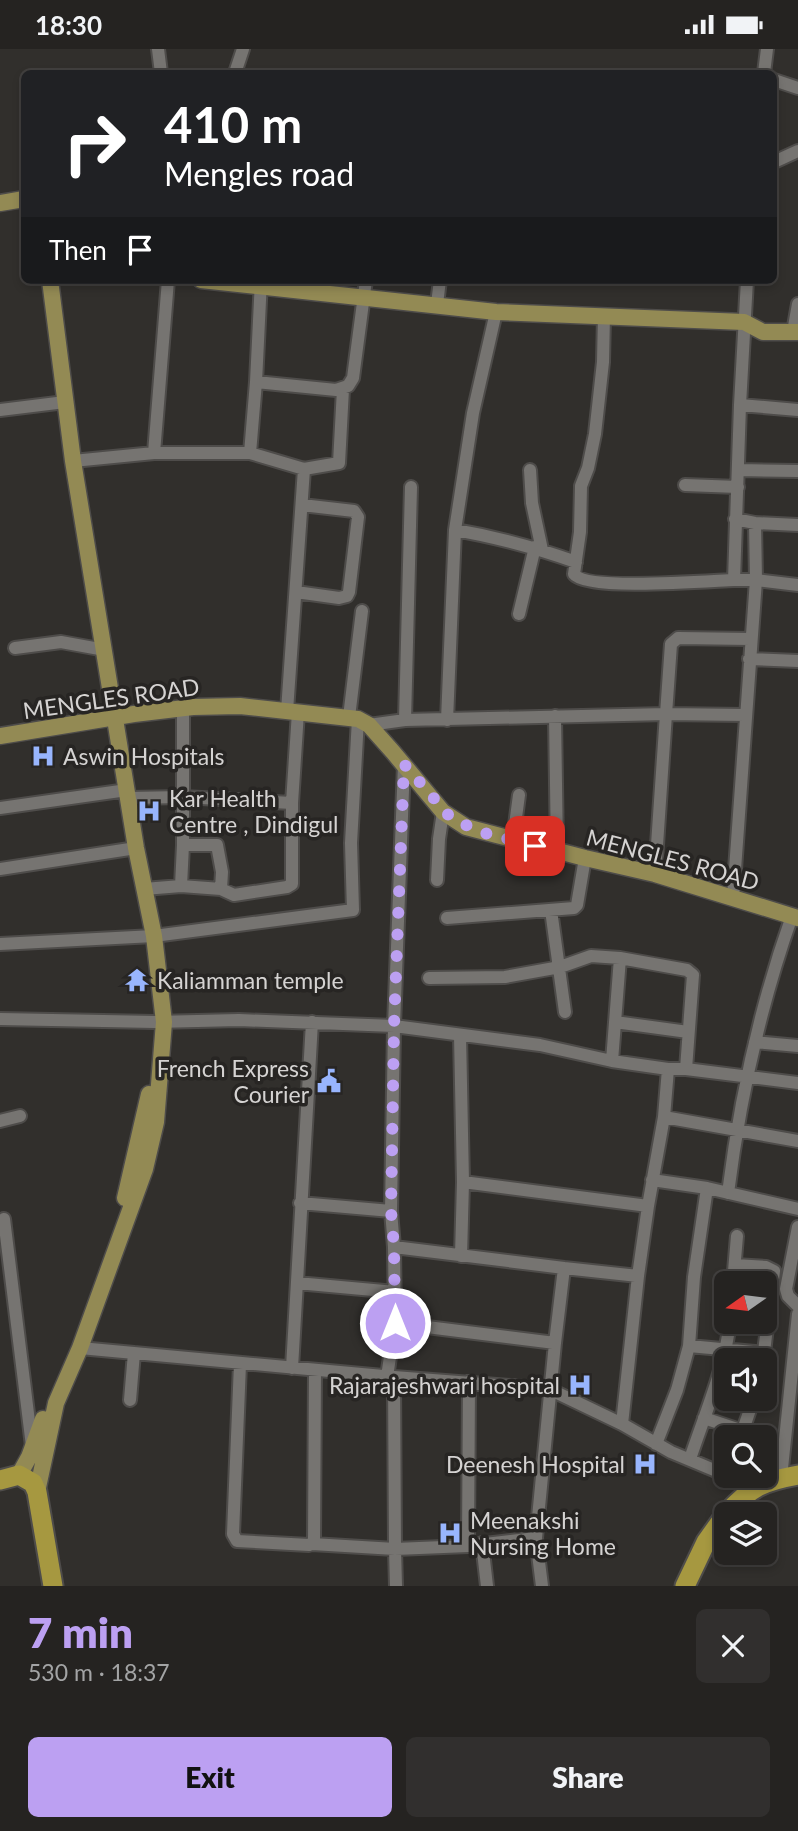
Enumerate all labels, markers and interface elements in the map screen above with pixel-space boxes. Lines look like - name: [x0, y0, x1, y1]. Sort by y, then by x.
- text: 18:30: [35, 9, 102, 41]
- text: 410 m: [164, 95, 302, 153]
- icon: right: [49, 98, 140, 189]
- text: Mengles road: [164, 154, 354, 193]
- icon: arrive: [121, 231, 159, 269]
- text: Then: [49, 234, 107, 266]
- street label: MENGLES ROAD: [21, 672, 201, 724]
- hospital icon: Aswin Hospitals: [29, 742, 57, 770]
- place label: Aswin Hospitals: [63, 742, 225, 770]
- place label: Kar Health Centre , Dindigul: [169, 784, 338, 838]
- hospital icon: Kar Health Centre , Dindigul: [135, 797, 163, 825]
- pin: [505, 816, 565, 876]
- street label: MENGLES ROAD: [584, 822, 762, 896]
- icon: arrive: [516, 827, 554, 865]
- temple icon: Kaliamman temple: [123, 966, 151, 994]
- place label: Kaliamman temple: [157, 966, 344, 994]
- place label: French Express Courier: [157, 1054, 310, 1108]
- public building icon: French Express Courier: [315, 1067, 343, 1095]
- north arrow: [714, 1271, 777, 1333]
- map controls: [714, 1271, 777, 1565]
- position arrow: [358, 1286, 432, 1360]
- button: sound: [714, 1348, 777, 1411]
- place label: Rajarajeshwari hospital: [329, 1371, 560, 1399]
- hospital icon: Rajarajeshwari hospital: [566, 1371, 594, 1399]
- button: search: [714, 1425, 777, 1488]
- place label: Deenesh Hospital: [446, 1450, 625, 1478]
- hospital icon: Deenesh Hospital: [631, 1450, 659, 1478]
- button: layers: [714, 1502, 777, 1565]
- place label: Meenakshi Nursing Home: [470, 1506, 616, 1560]
- hospital icon: Meenakshi Nursing Home: [436, 1519, 464, 1547]
- text: 7 min: [28, 1607, 133, 1657]
- button: close: [696, 1609, 770, 1683]
- text: 530 m · 18:37: [28, 1658, 170, 1686]
- button: Exit: [28, 1737, 392, 1817]
- button: Share: [406, 1737, 770, 1817]

